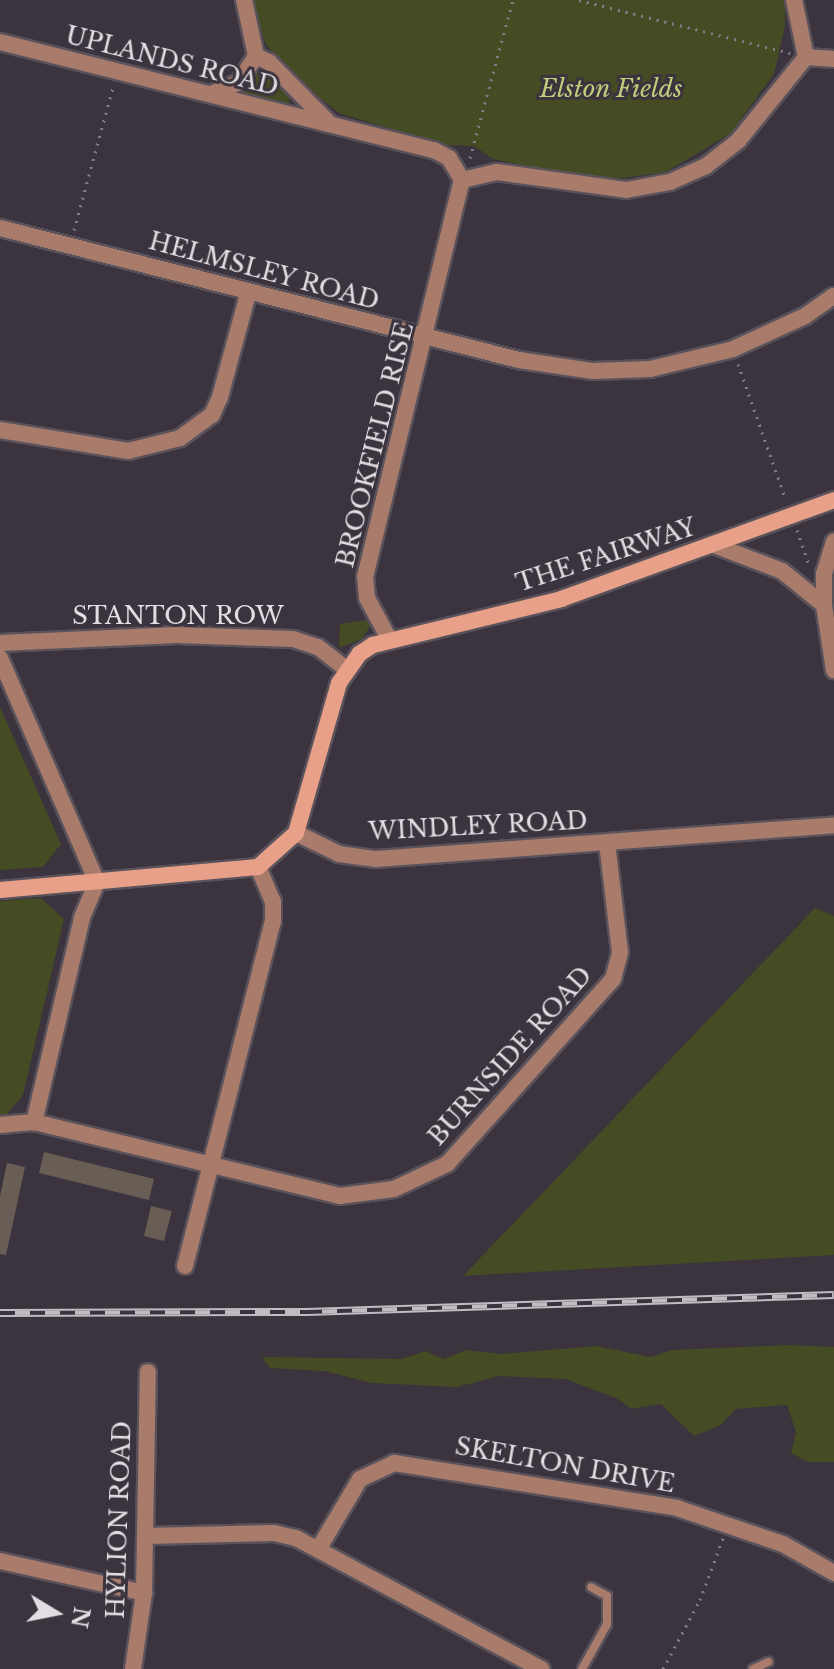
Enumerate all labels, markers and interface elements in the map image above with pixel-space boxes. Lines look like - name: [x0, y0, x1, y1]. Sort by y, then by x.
- street label: UPLANDS ROAD: [62, 21, 282, 101]
- park label: Elston Fields: [539, 75, 683, 103]
- street label: HELMSLEY ROAD: [145, 226, 383, 316]
- street label: BROOKFIELD RISE: [331, 320, 419, 570]
- street label: THE FAIRWAY: [512, 512, 700, 598]
- street label: STANTON ROW: [72, 602, 284, 630]
- street label: WINDLEY ROAD: [367, 806, 589, 846]
- street label: BURNSIDE ROAD: [422, 961, 598, 1151]
- street label: HYLION ROAD: [101, 1421, 137, 1619]
- street label: SKELTON DRIVE: [453, 1432, 677, 1498]
- north arrow: [16, 1573, 96, 1653]
- text: N: [65, 1605, 95, 1630]

